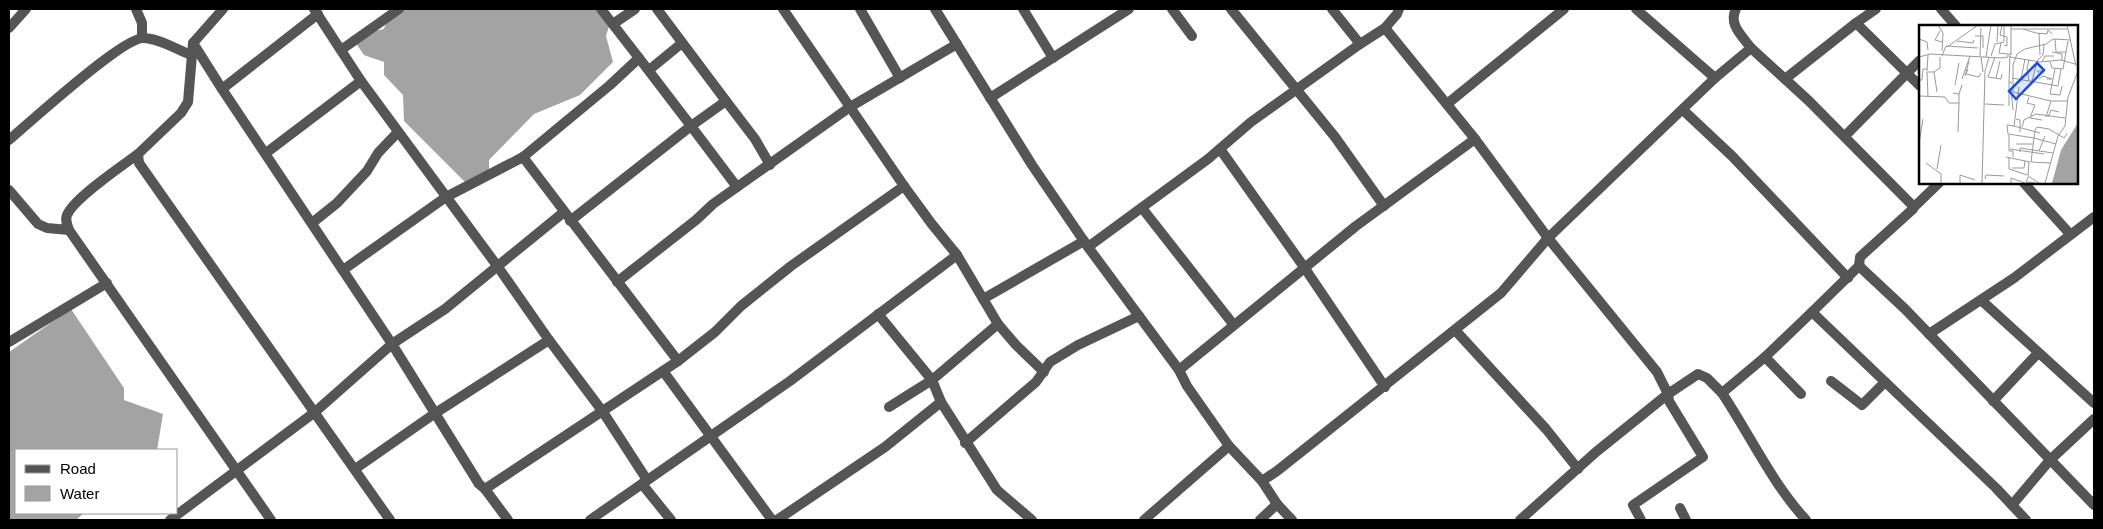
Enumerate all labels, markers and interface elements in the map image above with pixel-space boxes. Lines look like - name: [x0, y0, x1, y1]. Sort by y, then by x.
- inset map: [1919, 25, 2078, 184]
- legend: [15, 449, 178, 514]
- text: Road: [60, 460, 96, 477]
- text: Water: [60, 485, 99, 502]

